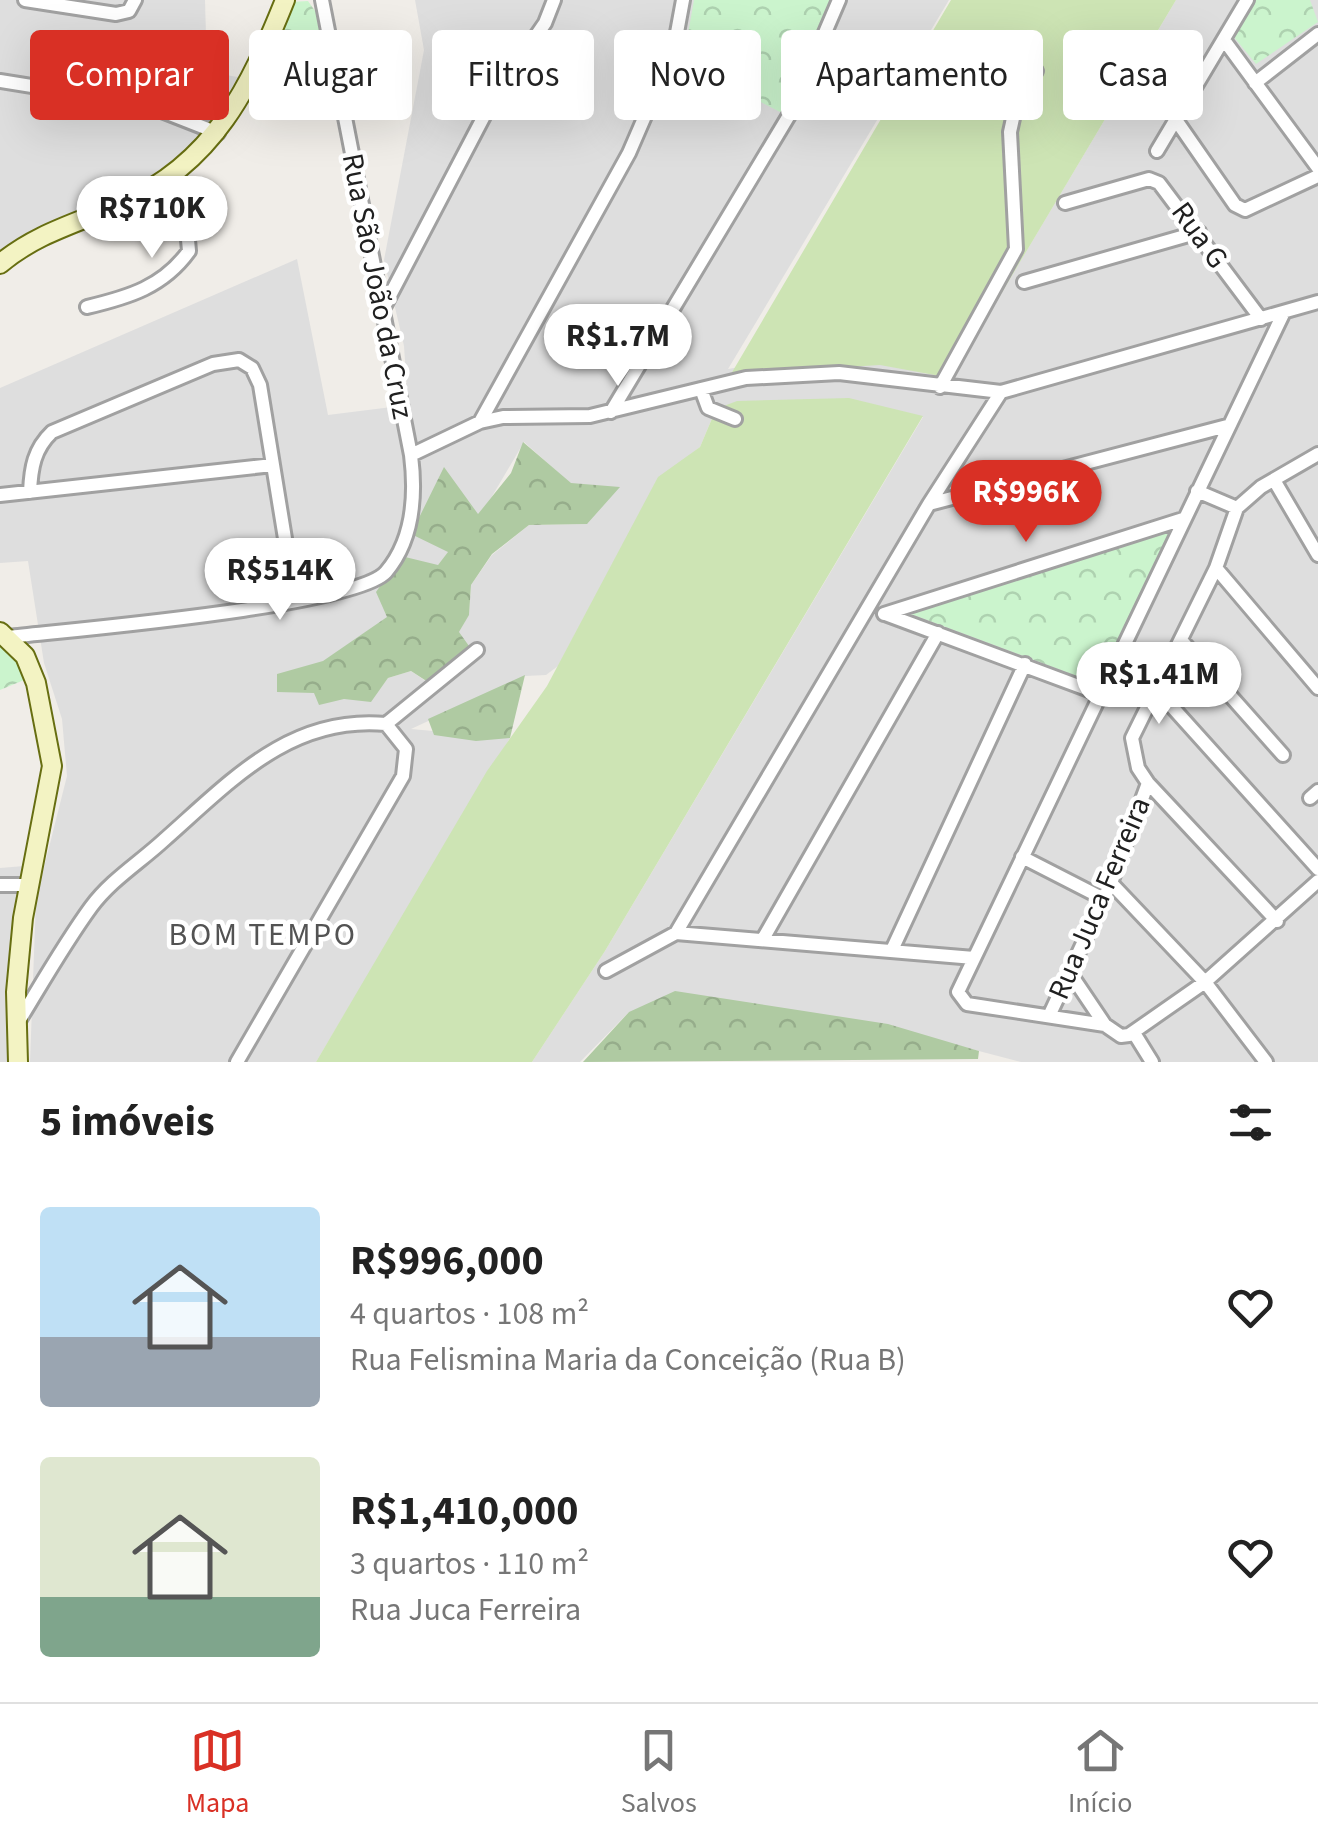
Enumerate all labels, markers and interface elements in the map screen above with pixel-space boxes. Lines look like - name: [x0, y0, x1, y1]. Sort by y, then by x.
- chip: Comprar: [30, 30, 229, 120]
- chip: Alugar: [249, 30, 412, 120]
- chip: Filtros: [432, 30, 594, 120]
- chip: Novo: [614, 30, 761, 120]
- chip: Apartamento: [781, 30, 1043, 120]
- chip: Casa: [1063, 30, 1203, 120]
- street label: Rua São João da Cruz: [331, 150, 424, 423]
- pin: R$710K: [71, 176, 233, 261]
- text: R$710K: [99, 185, 205, 231]
- street label: Rua G: [1161, 193, 1238, 277]
- pin: R$1.7M: [537, 304, 699, 389]
- text: R$1.7M: [566, 313, 670, 359]
- pin: R$996K: [945, 460, 1107, 545]
- text: R$996K: [973, 469, 1079, 515]
- pin: R$514K: [199, 538, 361, 623]
- text: R$514K: [227, 547, 333, 593]
- pin: R$1.41M: [1067, 642, 1251, 727]
- text: R$1.41M: [1098, 651, 1220, 697]
- street label: Rua Juca Ferreira: [1037, 790, 1162, 1006]
- district label: BOM TEMPO: [169, 912, 357, 958]
- text: 5 imóveis: [40, 1092, 215, 1152]
- icon: filters: [1223, 1095, 1278, 1150]
- text: R$996,000: [350, 1231, 544, 1291]
- icon: home: [120, 1247, 240, 1367]
- icon: heart: [1223, 1280, 1278, 1335]
- text: 4 quartos · 108 m²: [350, 1291, 589, 1337]
- text: Rua Felismina Maria da Conceição (Rua B): [350, 1337, 906, 1383]
- text: R$1,410,000: [350, 1481, 578, 1541]
- icon: home: [120, 1497, 240, 1617]
- icon: heart: [1223, 1530, 1278, 1585]
- text: 3 quartos · 110 m²: [350, 1541, 589, 1587]
- text: Rua Juca Ferreira: [350, 1587, 581, 1633]
- tab: Mapa: [186, 1723, 249, 1823]
- tab: Salvos: [621, 1723, 697, 1823]
- tab: Início: [1068, 1723, 1132, 1823]

